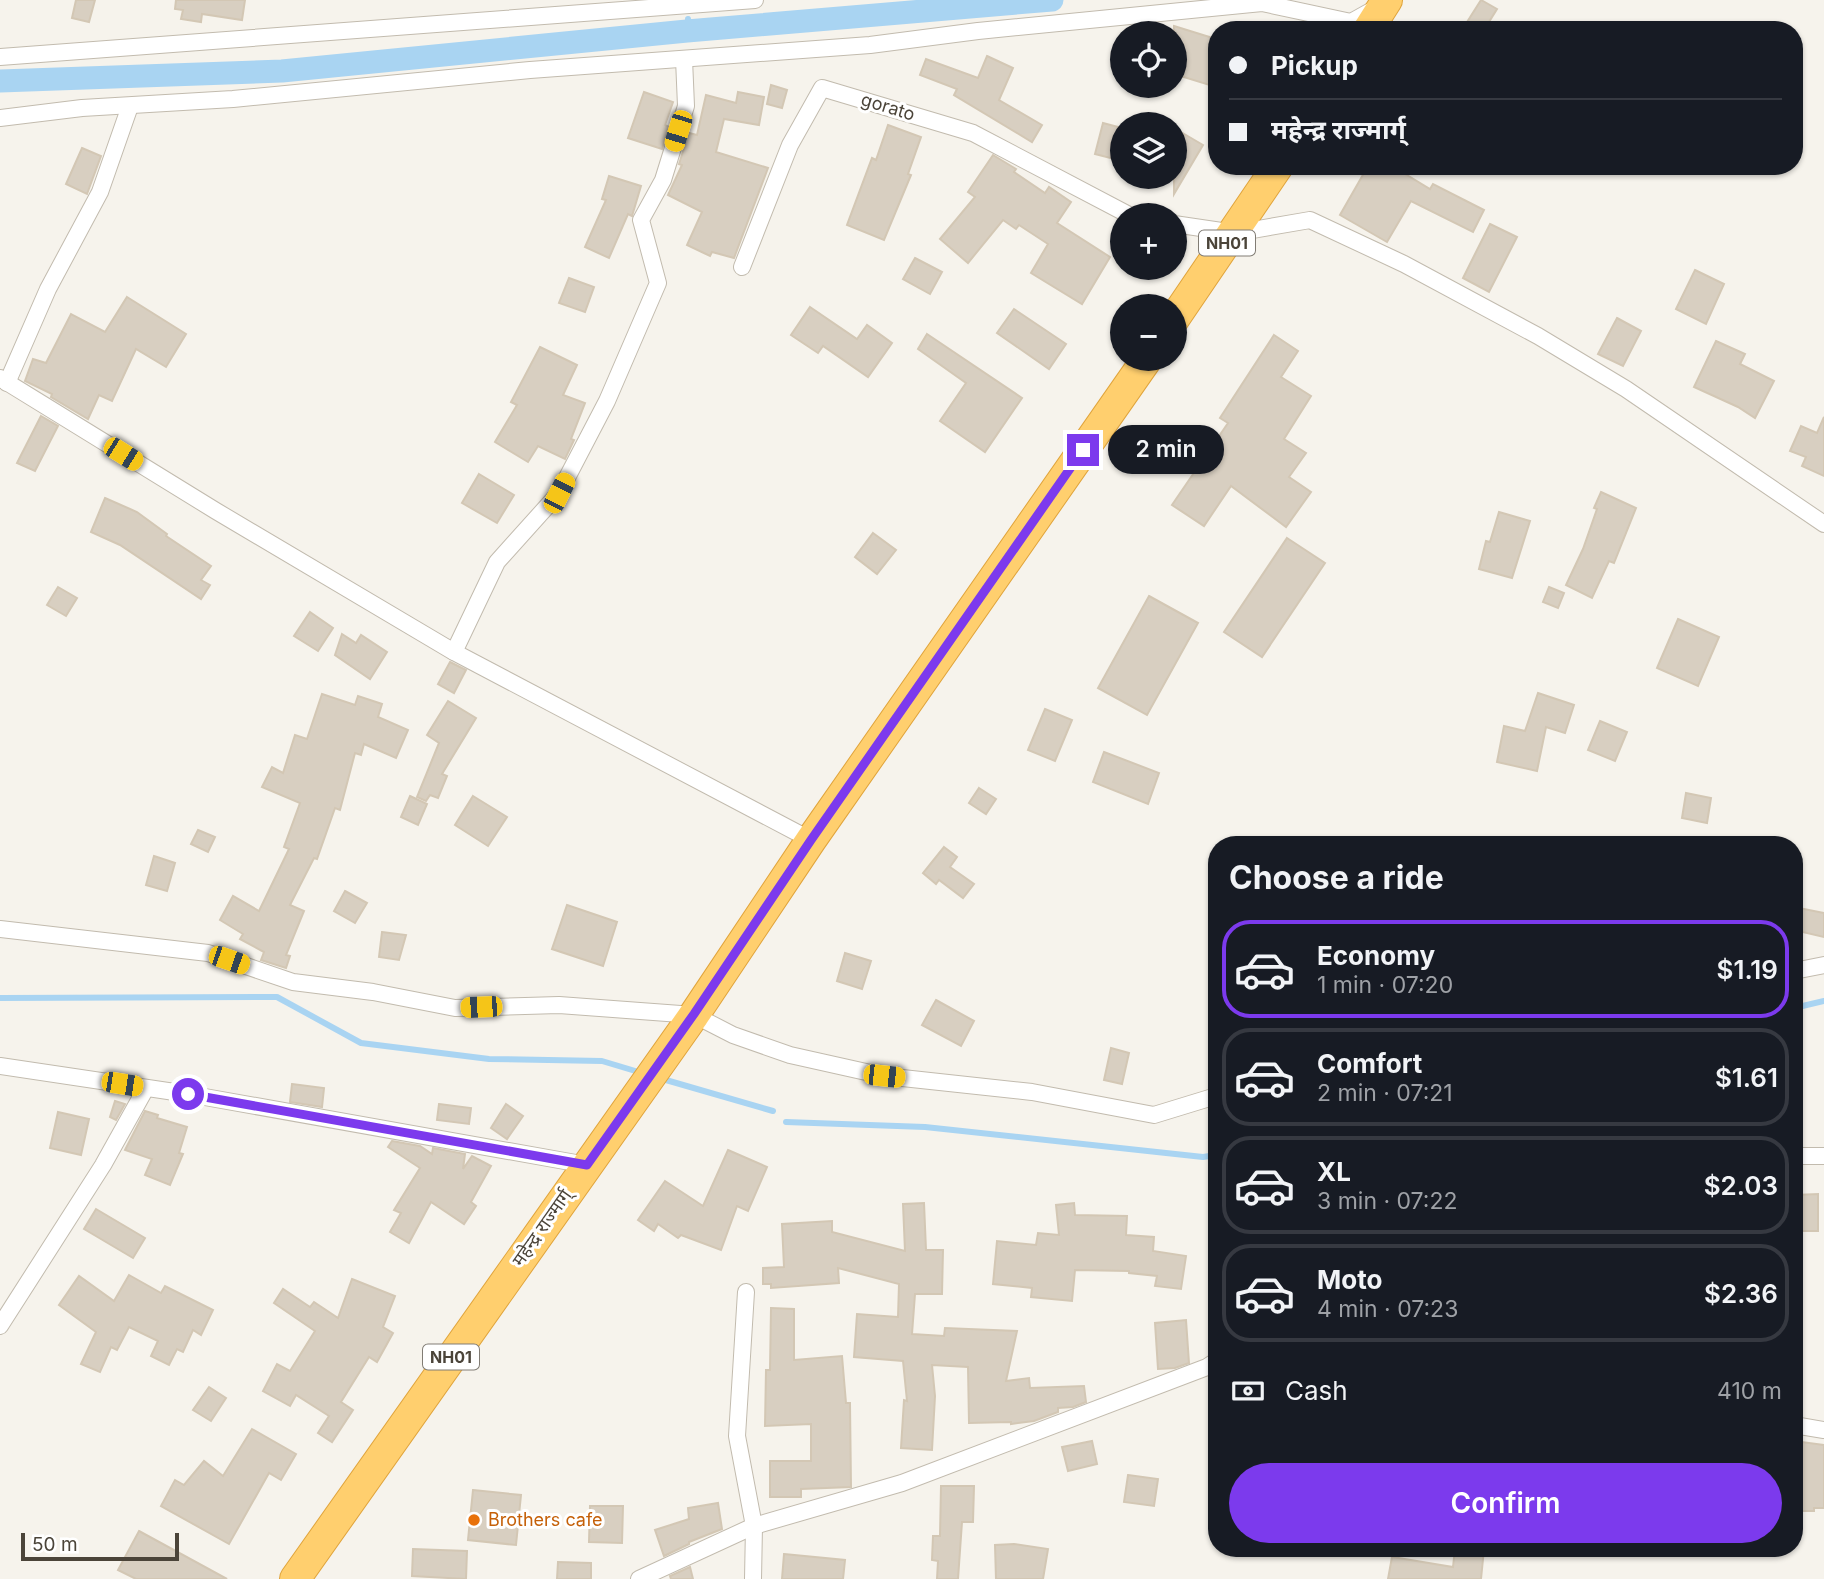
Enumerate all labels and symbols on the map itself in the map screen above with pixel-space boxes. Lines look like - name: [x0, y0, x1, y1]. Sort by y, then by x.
- street label: gorato: [859, 88, 918, 125]
- car: [662, 108, 695, 154]
- road number: NH01: [1199, 230, 1255, 256]
- callout: 2 min: [1108, 426, 1223, 475]
- car: [100, 434, 147, 474]
- route end: [1067, 434, 1099, 466]
- car: [541, 470, 578, 516]
- car: [206, 943, 253, 977]
- car: [460, 996, 503, 1018]
- car: [863, 1063, 906, 1089]
- car: [100, 1070, 145, 1098]
- route start: [172, 1078, 204, 1110]
- street label: महेन्द्र राज्मार्ग्: [508, 1183, 578, 1271]
- road number: NH01: [423, 1344, 479, 1370]
- place label: Brothers cafe: [488, 1509, 603, 1530]
- marker: Brothers cafe: [466, 1512, 482, 1528]
- scale bar: [21, 1530, 178, 1562]

